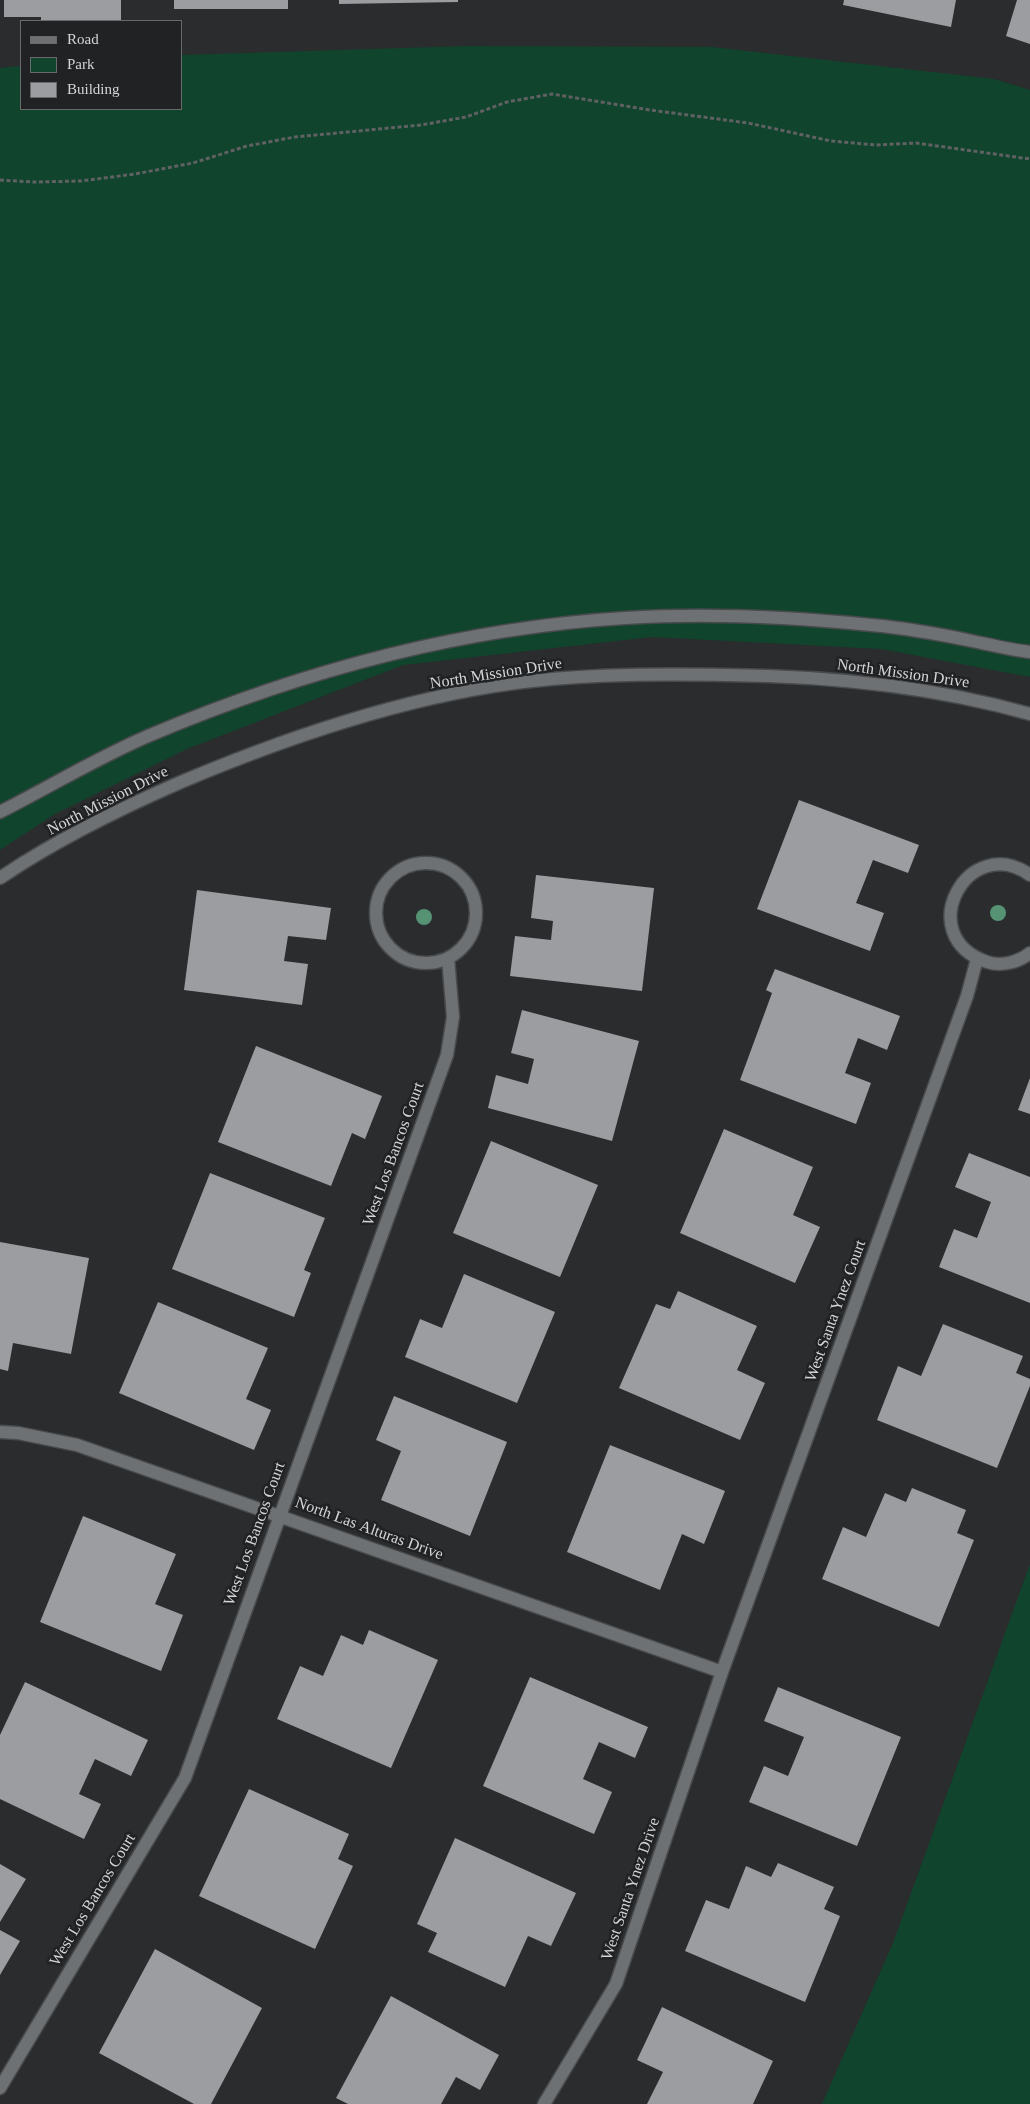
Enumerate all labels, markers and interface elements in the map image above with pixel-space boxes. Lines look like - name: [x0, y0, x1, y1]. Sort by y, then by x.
- legend: [20, 20, 182, 110]
- text: Road: [67, 31, 99, 47]
- text: Park: [67, 56, 95, 72]
- text: Building: [67, 81, 120, 97]
- street label: North Mission Drive: [429, 654, 563, 694]
- street label: North Mission Drive: [836, 655, 970, 693]
- street label: North Mission Drive: [44, 762, 172, 840]
- street label: West Los Bancos Court: [359, 1080, 429, 1228]
- street label: West Santa Ynez Court: [801, 1238, 871, 1384]
- street label: West Los Bancos Court: [220, 1460, 290, 1608]
- street label: North Las Alturas Drive: [292, 1493, 446, 1565]
- street label: West Santa Ynez Drive: [598, 1815, 664, 1963]
- street label: West Los Bancos Court: [46, 1830, 140, 1970]

